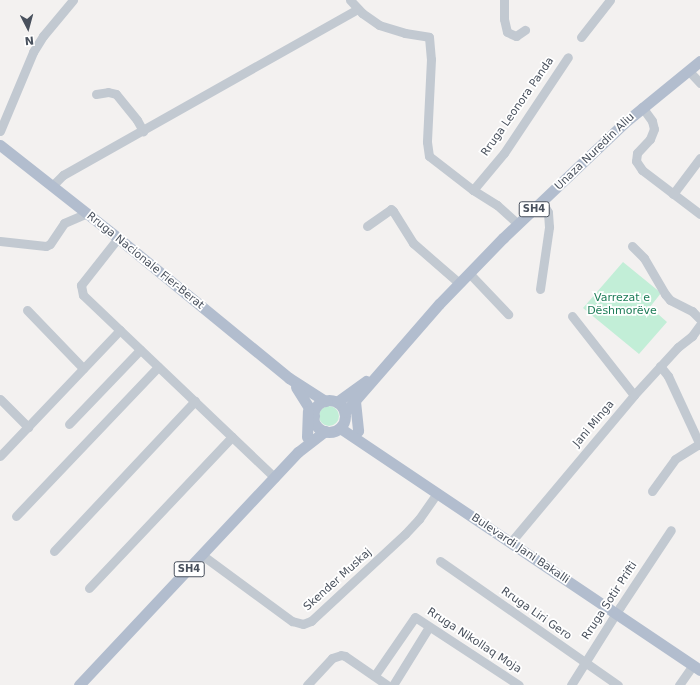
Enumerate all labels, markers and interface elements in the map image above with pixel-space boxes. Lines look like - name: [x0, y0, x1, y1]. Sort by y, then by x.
- north arrow: [8, 8, 48, 48]
- text: N: [24, 33, 35, 47]
- street label: Rruga Leonora Panda: [479, 55, 557, 159]
- street label: Unaza Nuredin Aliu: [553, 111, 637, 193]
- road number: SH4: [518, 201, 550, 217]
- street label: Rruga Nacionale Fier-Berat: [84, 210, 206, 312]
- park label: Varrezat e Dëshmorëve: [587, 292, 657, 318]
- street label: Jani Minga: [571, 398, 617, 450]
- street label: Bulevardi Jani Bakalli: [468, 511, 572, 587]
- street label: Skender Muskaj: [301, 546, 375, 614]
- street label: Rruga Sotir Prifti: [580, 559, 640, 643]
- road number: SH4: [173, 561, 205, 577]
- street label: Rruga Liri Gero: [498, 585, 574, 643]
- street label: Rruga Nikollaq Moja: [424, 606, 524, 676]

